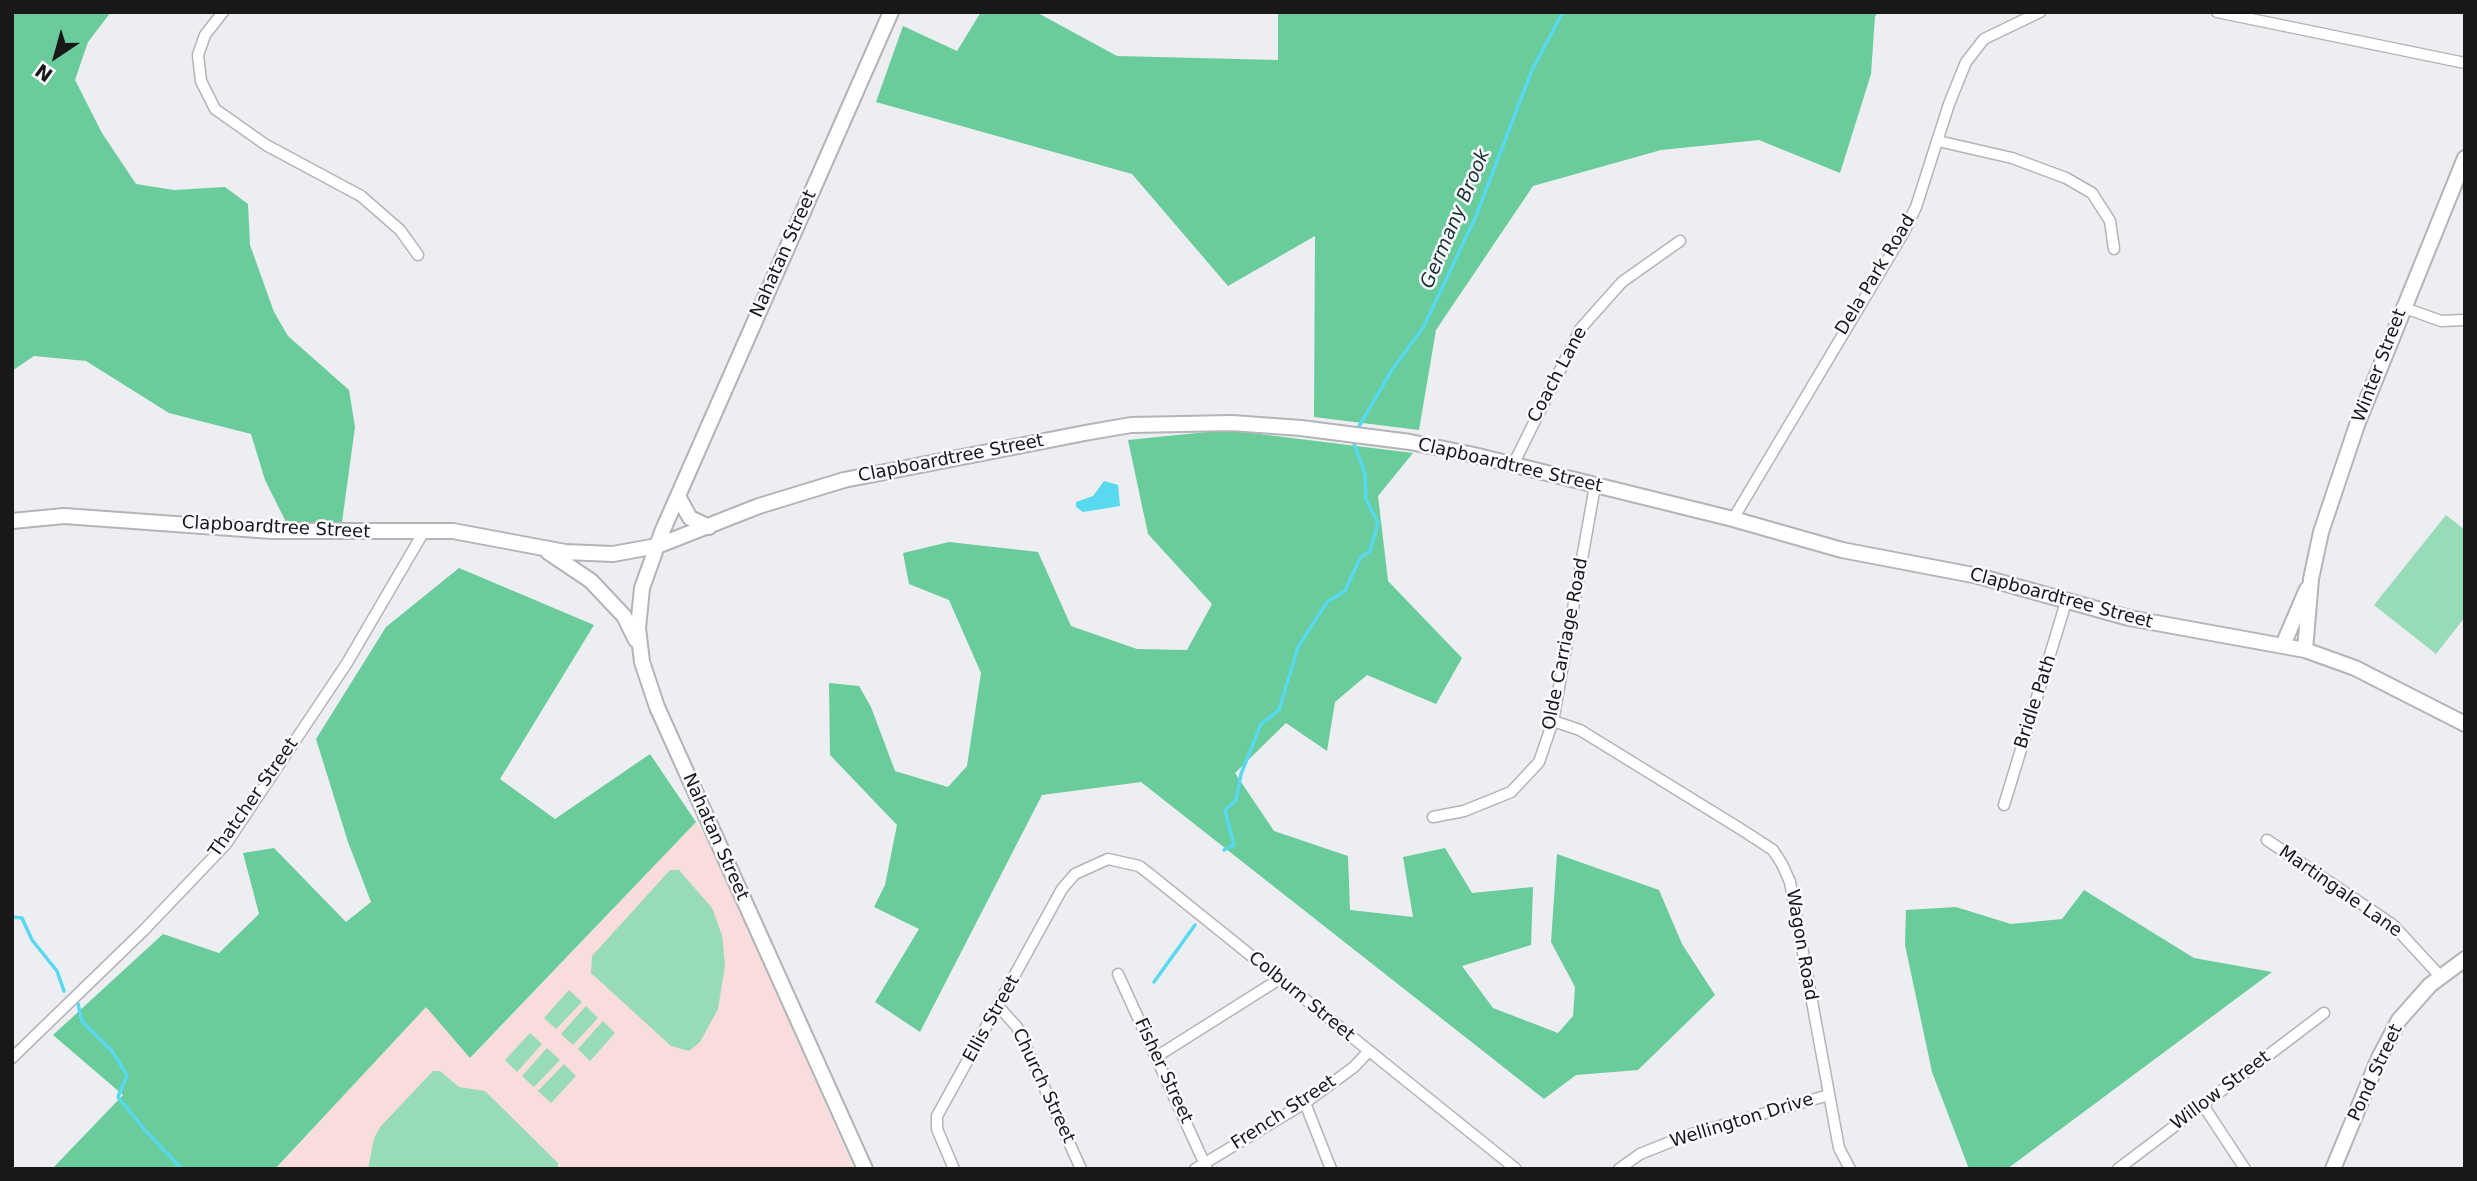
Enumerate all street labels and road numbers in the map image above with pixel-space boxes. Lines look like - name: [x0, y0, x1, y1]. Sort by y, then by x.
- street label: Nahatan Street: [746, 187, 822, 321]
- street label: Dela Park Road: [1832, 211, 1920, 339]
- street label: Winter Street: [2348, 306, 2412, 426]
- street label: Coach Lane: [1524, 323, 1592, 427]
- street label: Clapboardtree Street: [856, 430, 1046, 488]
- street label: Clapboardtree Street: [1416, 434, 1604, 498]
- street label: Clapboardtree Street: [181, 512, 371, 544]
- street label: Olde Carriage Road: [1539, 556, 1593, 732]
- street label: Clapboardtree Street: [1967, 564, 2155, 634]
- street label: Bridle Path: [2011, 652, 2061, 752]
- street label: Thatcher Street: [205, 734, 303, 862]
- street label: Nahatan Street: [677, 770, 753, 904]
- street label: Martingale Lane: [2274, 842, 2406, 942]
- street label: Wagon Road: [1781, 888, 1821, 1002]
- street label: Colburn Street: [1244, 948, 1358, 1046]
- street label: Ellis Street: [959, 972, 1025, 1066]
- street label: Fisher Street: [1129, 1015, 1197, 1127]
- street label: Pond Street: [2344, 1021, 2408, 1125]
- street label: Church Street: [1007, 1025, 1079, 1147]
- street label: Willow Street: [2167, 1047, 2275, 1135]
- street label: French Street: [1228, 1071, 1340, 1155]
- street label: Wellington Drive: [1668, 1089, 1816, 1153]

